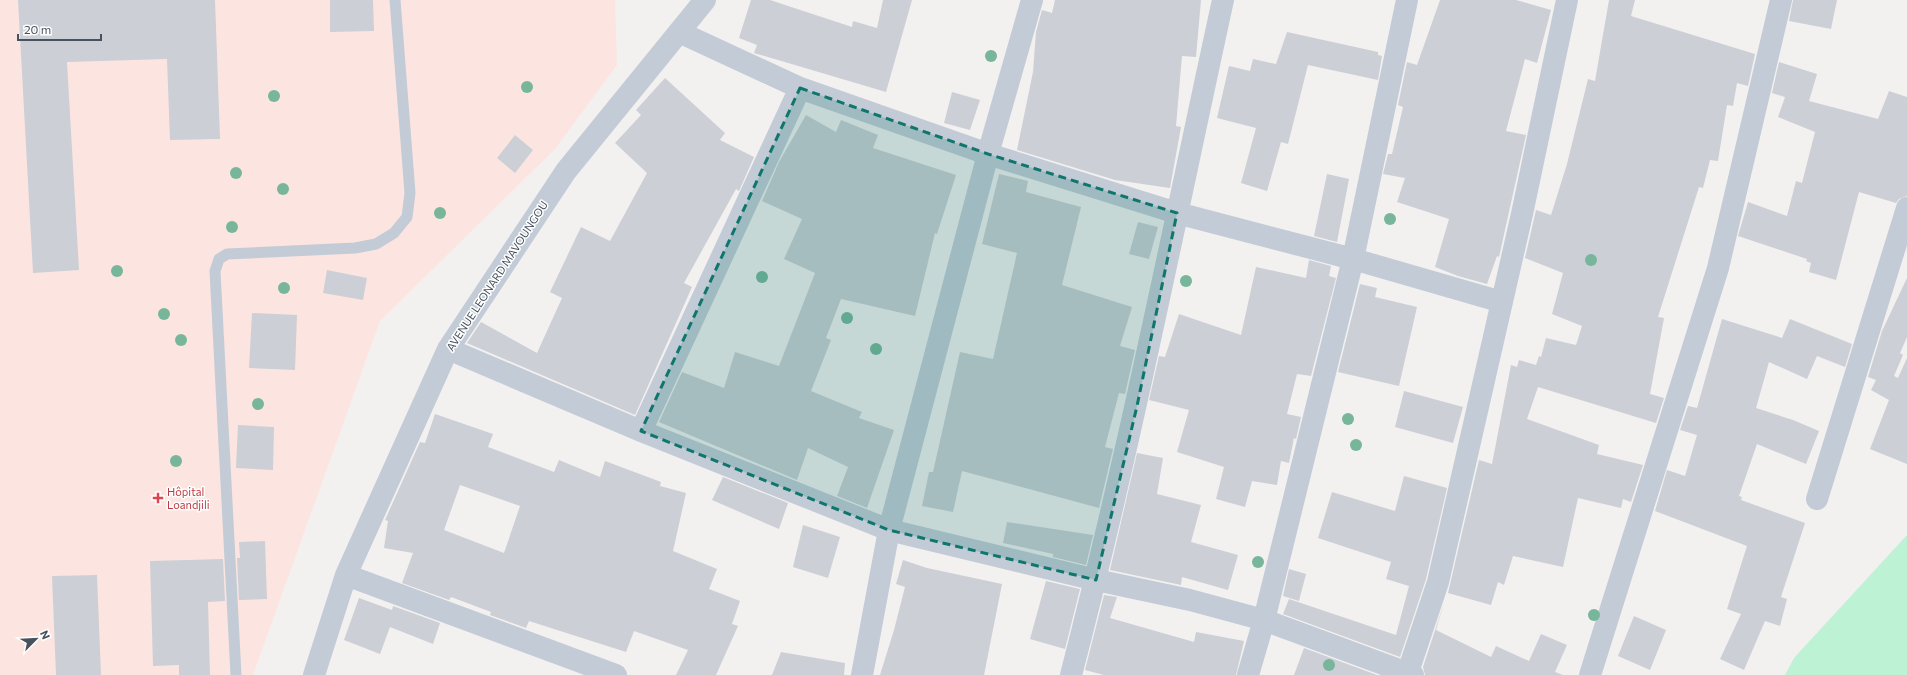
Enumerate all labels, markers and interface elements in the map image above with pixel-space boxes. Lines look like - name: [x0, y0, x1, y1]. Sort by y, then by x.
- scale bar: [18, 16, 101, 42]
- text: 20 m: [24, 22, 51, 36]
- street label: AVENUE LEONARD MAVOUNGOU: [443, 198, 550, 353]
- place label: Hôpital Loandjili: [167, 485, 210, 511]
- marker: Hôpital Loandjili: [152, 492, 164, 504]
- north arrow: [16, 619, 56, 659]
- text: N: [38, 628, 53, 641]

